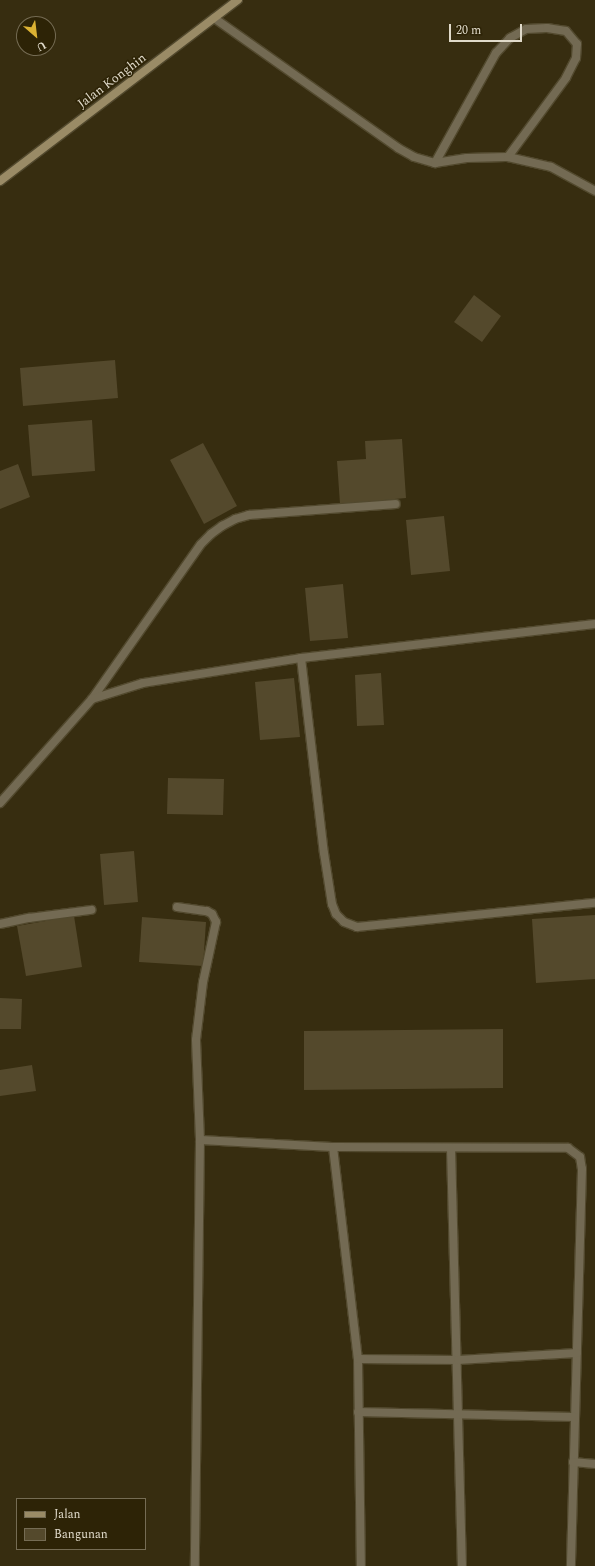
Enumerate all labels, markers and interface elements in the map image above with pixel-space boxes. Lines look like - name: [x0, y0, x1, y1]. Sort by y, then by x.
- north arrow: [16, 16, 56, 56]
- scale bar: [451, 16, 524, 42]
- text: 20 m: [456, 21, 481, 40]
- text: U: [33, 36, 49, 56]
- street label: Jalan Konghin: [75, 50, 149, 112]
- legend: [16, 1498, 146, 1550]
- text: Jalan: [54, 1505, 81, 1524]
- text: Bangunan: [54, 1525, 108, 1544]

